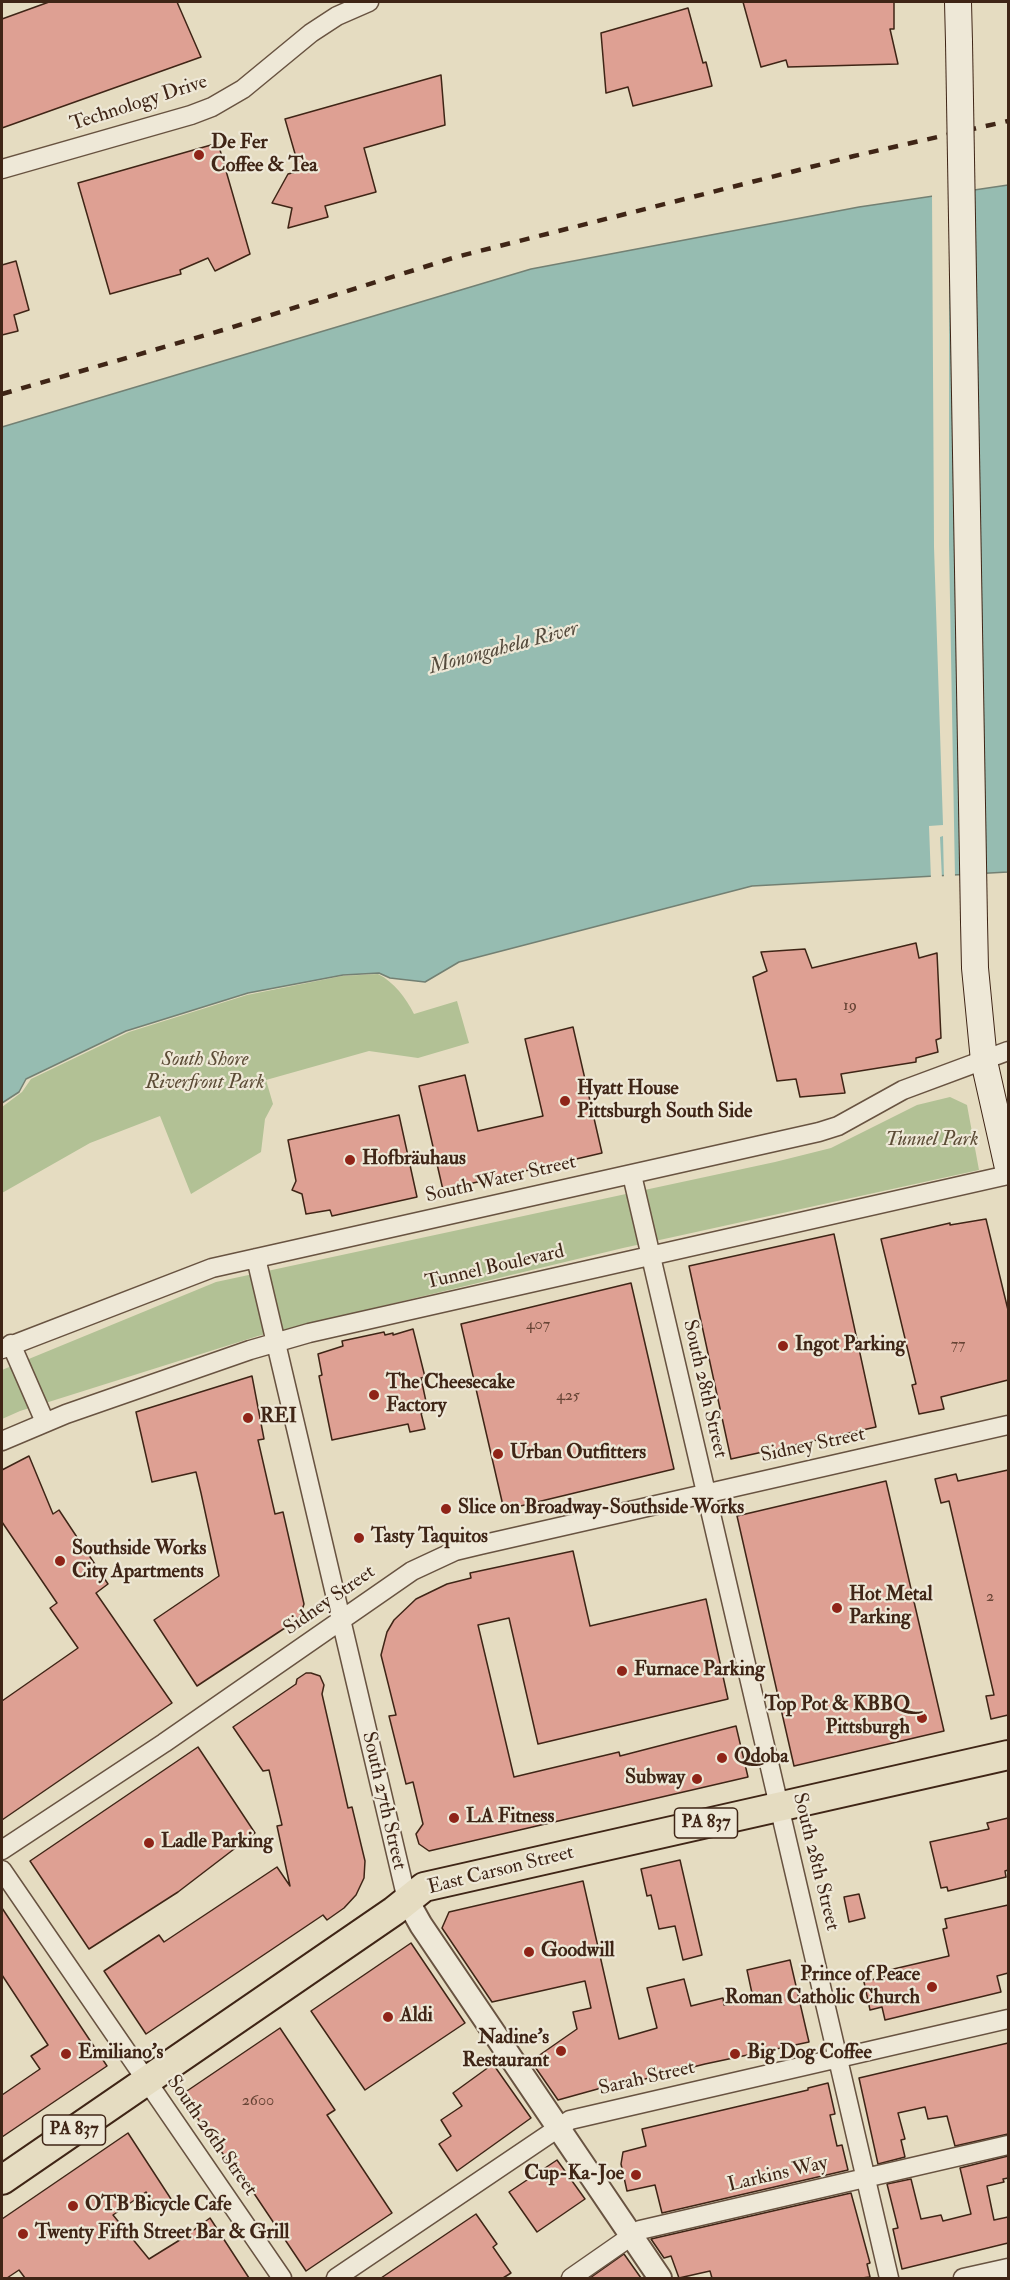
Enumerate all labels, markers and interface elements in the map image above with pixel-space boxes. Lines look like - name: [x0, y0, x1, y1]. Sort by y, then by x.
- street label: Technology Drive: [68, 71, 210, 137]
- place label: De Fer Coffee & Tea: [211, 132, 317, 179]
- marker: De Fer Coffee & Tea: [192, 148, 206, 162]
- water label: Monongahela River: [427, 617, 581, 681]
- house number: 19: [843, 997, 857, 1017]
- park label: South Shore Riverfront Park: [145, 1049, 265, 1096]
- place label: Hyatt House Pittsburgh South Side: [577, 1078, 752, 1125]
- marker: Hyatt House Pittsburgh South Side: [558, 1094, 572, 1108]
- park label: Tunnel Park: [886, 1129, 978, 1153]
- place label: Hofbräuhaus: [362, 1148, 466, 1172]
- street label: South Water Street: [423, 1151, 579, 1209]
- marker: Hofbräuhaus: [343, 1153, 357, 1167]
- street label: Tunnel Boulevard: [423, 1240, 567, 1296]
- house number: 407: [526, 1316, 550, 1336]
- street label: South 28th Street: [676, 1318, 732, 1460]
- place label: Ingot Parking: [795, 1334, 905, 1358]
- house number: 77: [951, 1336, 965, 1356]
- marker: Ingot Parking: [776, 1339, 790, 1353]
- place label: The Cheesecake Factory: [386, 1372, 515, 1419]
- house number: 425: [556, 1387, 580, 1407]
- marker: The Cheesecake Factory: [367, 1388, 381, 1402]
- place label: REI: [260, 1406, 297, 1430]
- marker: REI: [241, 1411, 255, 1425]
- street label: Sidney Street: [759, 1423, 867, 1469]
- place label: Urban Outfitters: [510, 1442, 646, 1466]
- marker: Urban Outfitters: [491, 1447, 505, 1461]
- place label: Slice on Broadway-Southside Works: [458, 1497, 744, 1521]
- marker: Slice on Broadway-Southside Works: [439, 1502, 453, 1516]
- place label: Tasty Taquitos: [371, 1526, 488, 1550]
- marker: Tasty Taquitos: [352, 1531, 366, 1545]
- place label: Southside Works City Apartments: [72, 1538, 206, 1585]
- marker: Southside Works City Apartments: [53, 1554, 67, 1568]
- street label: Sidney Street: [280, 1561, 380, 1641]
- place label: Hot Metal Parking: [849, 1584, 933, 1631]
- house number: 2: [986, 1588, 994, 1608]
- marker: Hot Metal Parking: [830, 1601, 844, 1615]
- place label: Furnace Parking: [634, 1659, 765, 1683]
- marker: Furnace Parking: [615, 1664, 629, 1678]
- place label: Top Pot & KBBQ Pittsburgh: [764, 1694, 910, 1741]
- marker: Top Pot & KBBQ Pittsburgh: [915, 1711, 929, 1725]
- street label: South 27th Street: [355, 1730, 411, 1872]
- place label: Qdoba: [734, 1746, 788, 1770]
- marker: Qdoba: [715, 1751, 729, 1765]
- place label: Subway: [625, 1767, 685, 1791]
- marker: Subway: [690, 1772, 704, 1786]
- street label: South 28th Street: [786, 1791, 844, 1933]
- place label: LA Fitness: [466, 1806, 554, 1830]
- road number: PA 837: [674, 1808, 738, 1838]
- marker: LA Fitness: [447, 1811, 461, 1825]
- place label: Ladle Parking: [161, 1831, 273, 1855]
- marker: Ladle Parking: [142, 1836, 156, 1850]
- street label: East Carson Street: [426, 1841, 576, 1901]
- place label: Goodwill: [541, 1940, 615, 1964]
- marker: Goodwill: [522, 1945, 536, 1959]
- place label: Prince of Peace Roman Catholic Church: [725, 1964, 920, 2011]
- marker: Prince of Peace Roman Catholic Church: [925, 1980, 939, 1994]
- place label: Aldi: [400, 2005, 433, 2029]
- marker: Aldi: [381, 2010, 395, 2024]
- place label: Nadine's Restaurant: [462, 2027, 549, 2074]
- place label: Emiliano's: [78, 2042, 163, 2066]
- place label: Big Dog Coffee: [747, 2042, 872, 2066]
- marker: Nadine's Restaurant: [554, 2044, 568, 2058]
- marker: Emiliano's: [59, 2047, 73, 2061]
- marker: Big Dog Coffee: [728, 2047, 742, 2061]
- street label: Sarah Street: [597, 2056, 697, 2102]
- street label: South 26th Street: [160, 2071, 262, 2201]
- house number: 2600: [242, 2092, 274, 2112]
- road number: PA 837: [42, 2115, 106, 2145]
- street label: Larkins Way: [726, 2152, 830, 2198]
- place label: Cup-Ka-Joe: [524, 2163, 624, 2187]
- marker: Cup-Ka-Joe: [629, 2168, 643, 2182]
- place label: OTB Bicycle Cafe: [85, 2194, 232, 2218]
- marker: OTB Bicycle Cafe: [66, 2199, 80, 2213]
- place label: Twenty Fifth Street Bar & Grill: [35, 2222, 289, 2246]
- marker: Twenty Fifth Street Bar & Grill: [16, 2227, 30, 2241]

